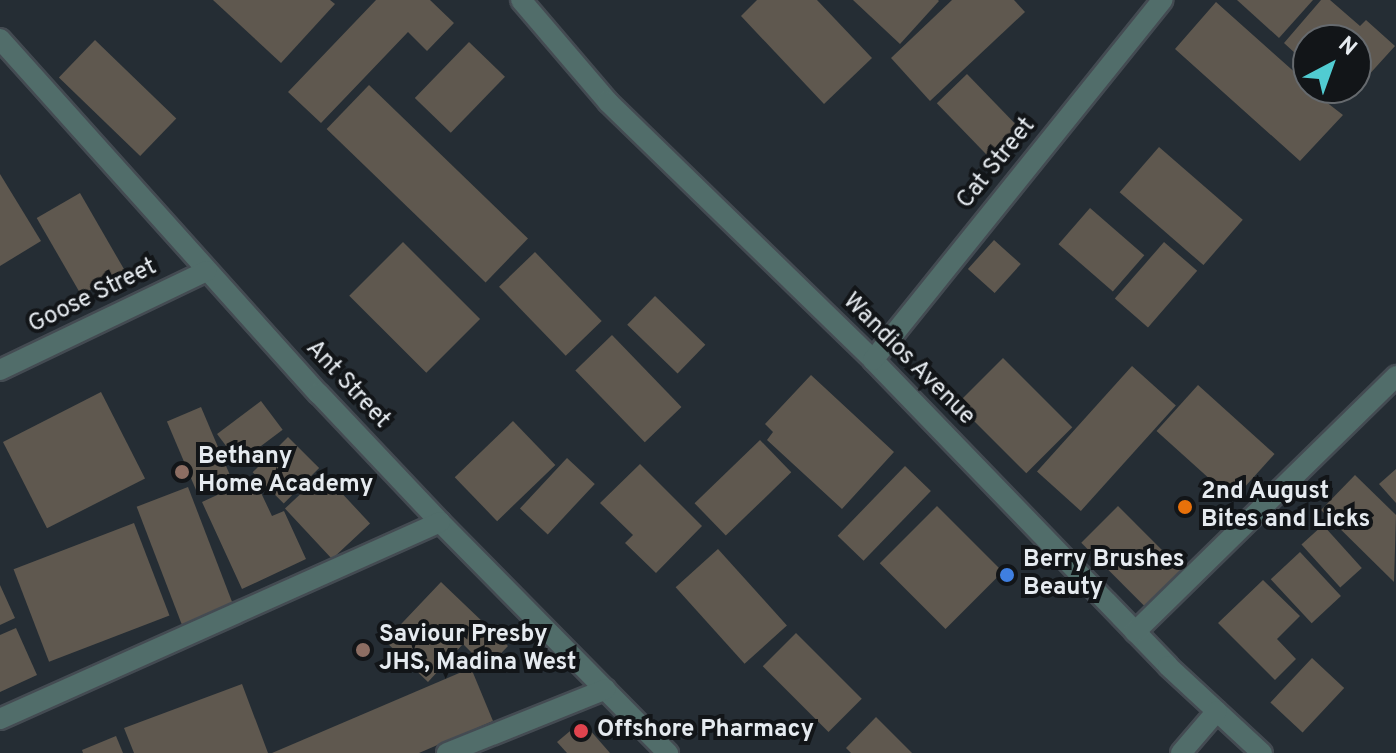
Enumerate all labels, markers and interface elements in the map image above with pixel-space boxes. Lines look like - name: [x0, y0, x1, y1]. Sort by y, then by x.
- north arrow: [1292, 24, 1372, 104]
- text: N: [1332, 32, 1362, 62]
- street label: Cat Street: [952, 113, 1042, 215]
- street label: Goose Street: [24, 254, 162, 340]
- street label: Wandios Avenue: [836, 288, 980, 432]
- street label: Ant Street: [299, 335, 395, 435]
- place label: Bethany Home Academy: [198, 444, 374, 500]
- marker: Bethany Home Academy: [173, 463, 191, 481]
- place label: 2nd August Bites and Licks: [1201, 479, 1370, 535]
- marker: 2nd August Bites and Licks: [1176, 498, 1194, 516]
- place label: Berry Brushes Beauty: [1023, 547, 1185, 603]
- marker: Berry Brushes Beauty: [998, 566, 1016, 584]
- place label: Saviour Presby JHS, Madina West: [379, 622, 576, 678]
- marker: Saviour Presby JHS, Madina West: [354, 641, 372, 659]
- place label: Offshore Pharmacy: [597, 717, 814, 745]
- marker: Offshore Pharmacy: [572, 722, 590, 740]

